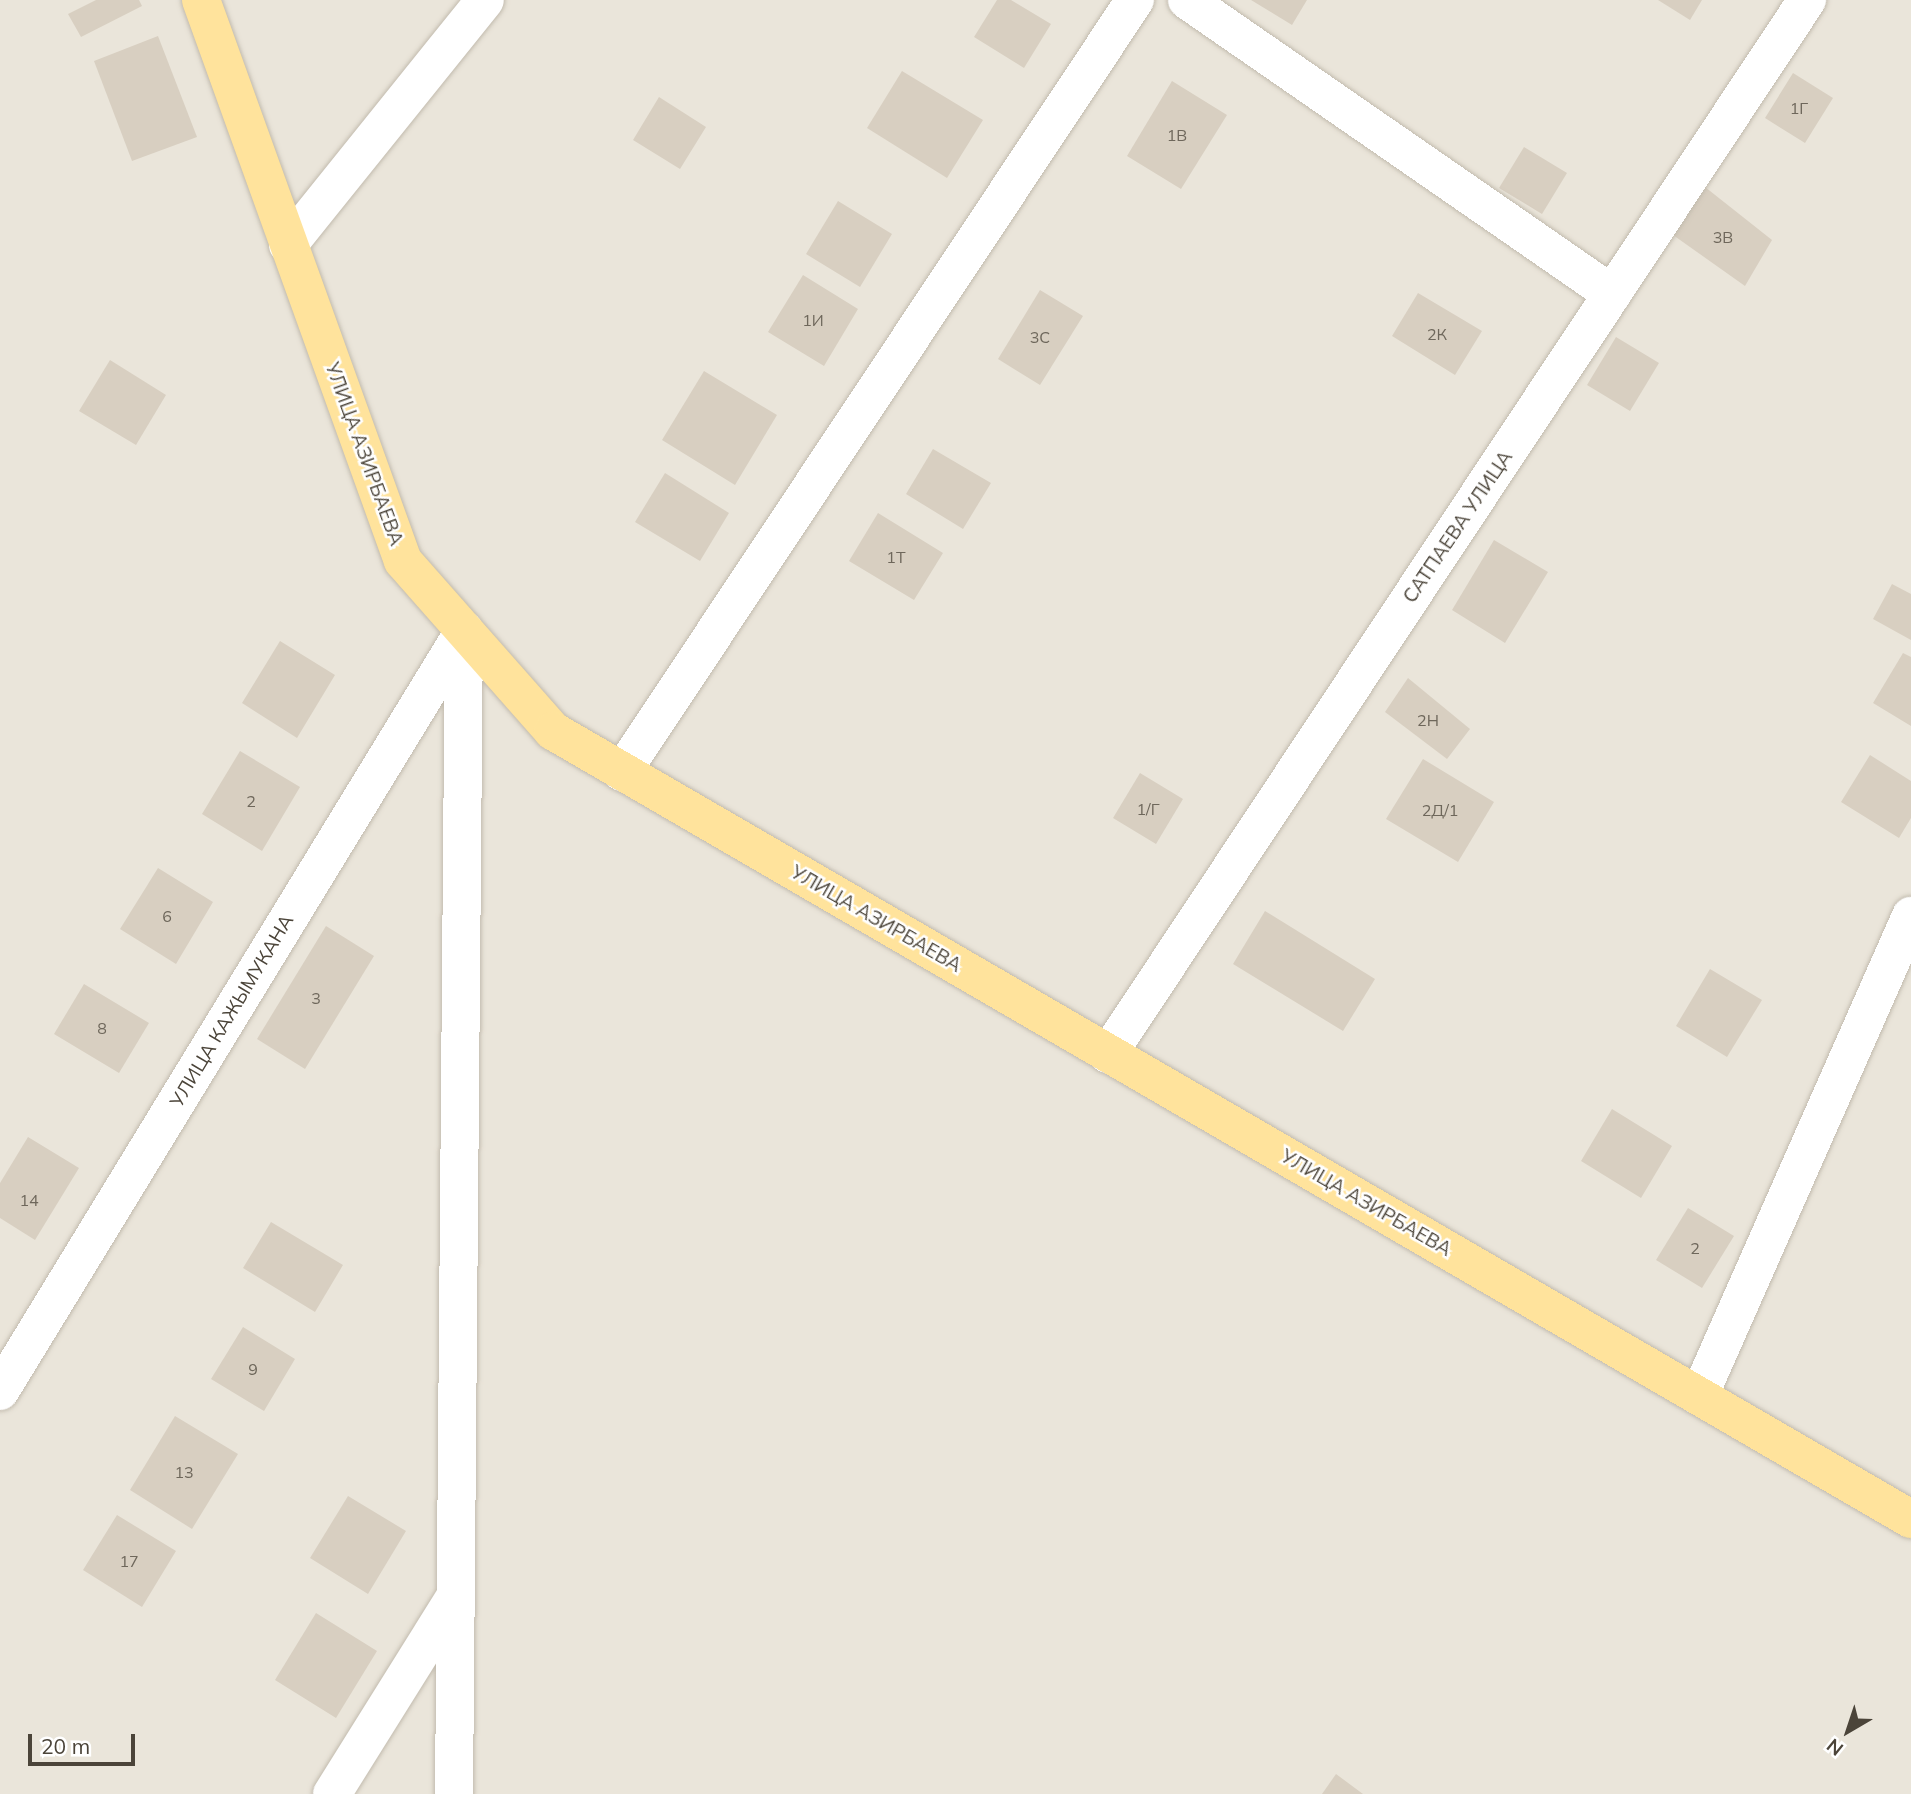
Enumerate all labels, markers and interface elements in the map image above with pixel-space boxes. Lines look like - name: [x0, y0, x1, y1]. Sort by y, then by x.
- house number: 1Г: [1790, 98, 1808, 118]
- house number: 1В: [1167, 125, 1187, 145]
- house number: 3В: [1713, 227, 1733, 247]
- house number: 1И: [802, 310, 824, 330]
- house number: 2К: [1427, 324, 1447, 344]
- house number: 3С: [1030, 327, 1050, 347]
- street label: УЛИЦА АЗИРБАЕВА: [320, 359, 408, 549]
- street label: САТПАЕВА УЛИЦА: [1399, 447, 1517, 607]
- house number: 1Т: [886, 547, 906, 567]
- house number: 2Н: [1417, 710, 1439, 730]
- house number: 2: [246, 791, 256, 811]
- house number: 1/Г: [1136, 799, 1160, 819]
- house number: 2Д/1: [1422, 800, 1458, 820]
- street label: УЛИЦА АЗИРБАЕВА: [787, 861, 965, 977]
- house number: 6: [162, 906, 172, 926]
- street label: УЛИЦА КАЖЫМУКАНА: [165, 911, 299, 1111]
- house number: 3: [311, 988, 321, 1008]
- house number: 8: [97, 1018, 107, 1038]
- street label: УЛИЦА АЗИРБАЕВА: [1277, 1145, 1455, 1261]
- house number: 14: [19, 1190, 39, 1210]
- house number: 2: [1690, 1238, 1700, 1258]
- house number: 9: [248, 1359, 258, 1379]
- house number: 13: [174, 1462, 194, 1482]
- house number: 17: [119, 1551, 139, 1571]
- north arrow: [1813, 1696, 1883, 1766]
- scale bar: [32, 1720, 138, 1764]
- text: 20 m: [41, 1733, 90, 1759]
- text: N: [1822, 1733, 1848, 1761]

